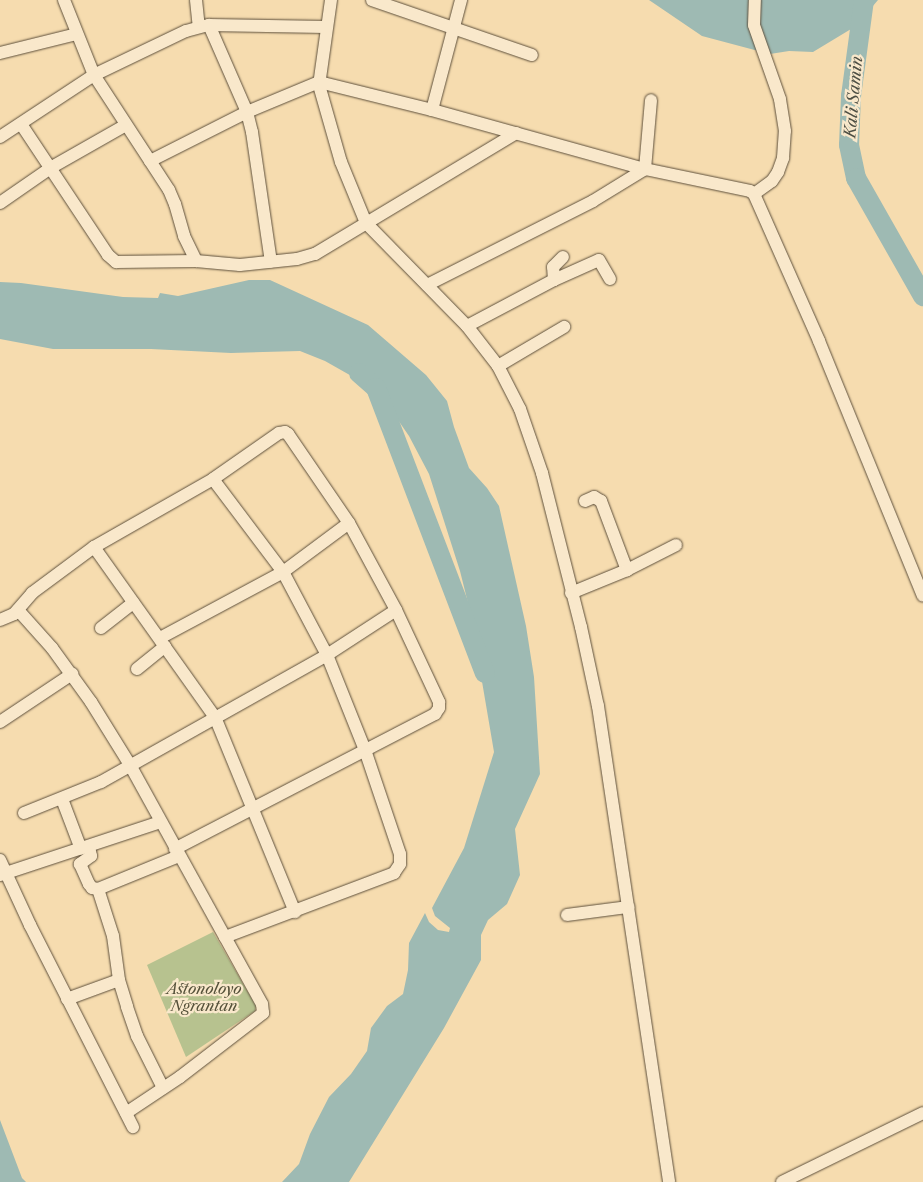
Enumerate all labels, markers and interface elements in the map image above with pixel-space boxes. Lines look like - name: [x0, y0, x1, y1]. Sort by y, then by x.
- water label: Kali Samin: [840, 55, 866, 139]
- park label: Astonoloyo Ngrantan: [167, 979, 241, 1014]

